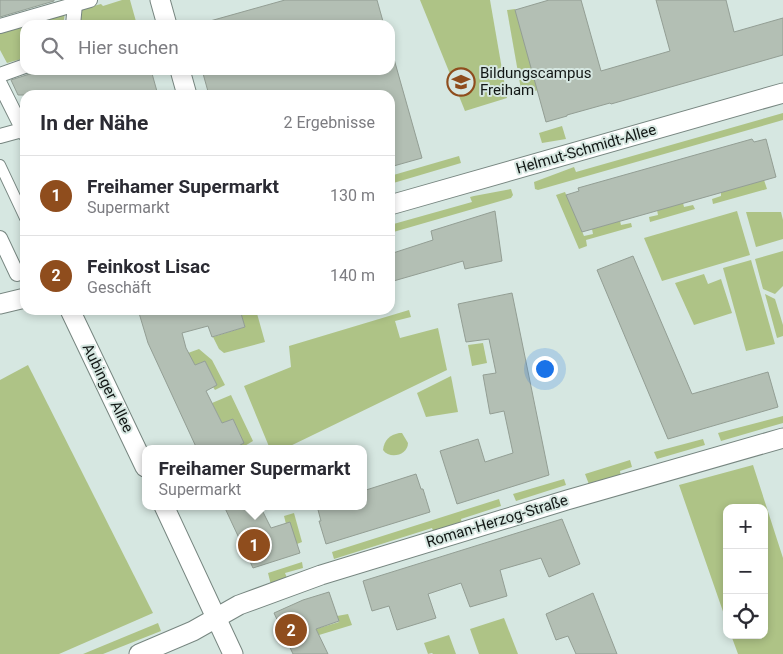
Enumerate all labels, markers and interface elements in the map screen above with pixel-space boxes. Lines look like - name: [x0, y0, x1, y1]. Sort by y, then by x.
- search box: [20, 20, 395, 75]
- icon: search: [38, 34, 66, 62]
- text: Hier suchen: [78, 36, 179, 59]
- place label: Bildungscampus Freiham: [480, 64, 591, 99]
- school or university icon: Bildungscampus Freiham: [446, 67, 476, 97]
- text: In der Nähe: [40, 111, 148, 135]
- text: 2 Ergebnisse: [283, 113, 375, 132]
- street label: Helmut-Schmidt-Allee: [514, 120, 658, 178]
- text: Freihamer Supermarkt: [87, 175, 279, 198]
- text: 1: [51, 186, 61, 205]
- text: 130 m: [330, 186, 375, 205]
- text: Supermarkt: [87, 198, 170, 217]
- text: Feinkost Lisac: [87, 255, 210, 278]
- text: 2: [51, 266, 61, 285]
- text: 140 m: [330, 266, 375, 285]
- text: Geschäft: [87, 278, 151, 297]
- street label: Aubinger Allee: [79, 341, 137, 435]
- your location: [532, 356, 558, 382]
- popup: [142, 445, 367, 510]
- text: Freihamer Supermarkt: [159, 457, 350, 480]
- text: Supermarkt: [159, 480, 241, 499]
- street label: Roman-Herzog-Straße: [424, 491, 570, 551]
- map controls: [723, 504, 768, 639]
- button: +: [723, 504, 768, 549]
- pin: 1: [238, 526, 270, 564]
- button: −: [723, 549, 768, 594]
- button: locate: [723, 594, 768, 639]
- pin: 2: [275, 611, 307, 649]

